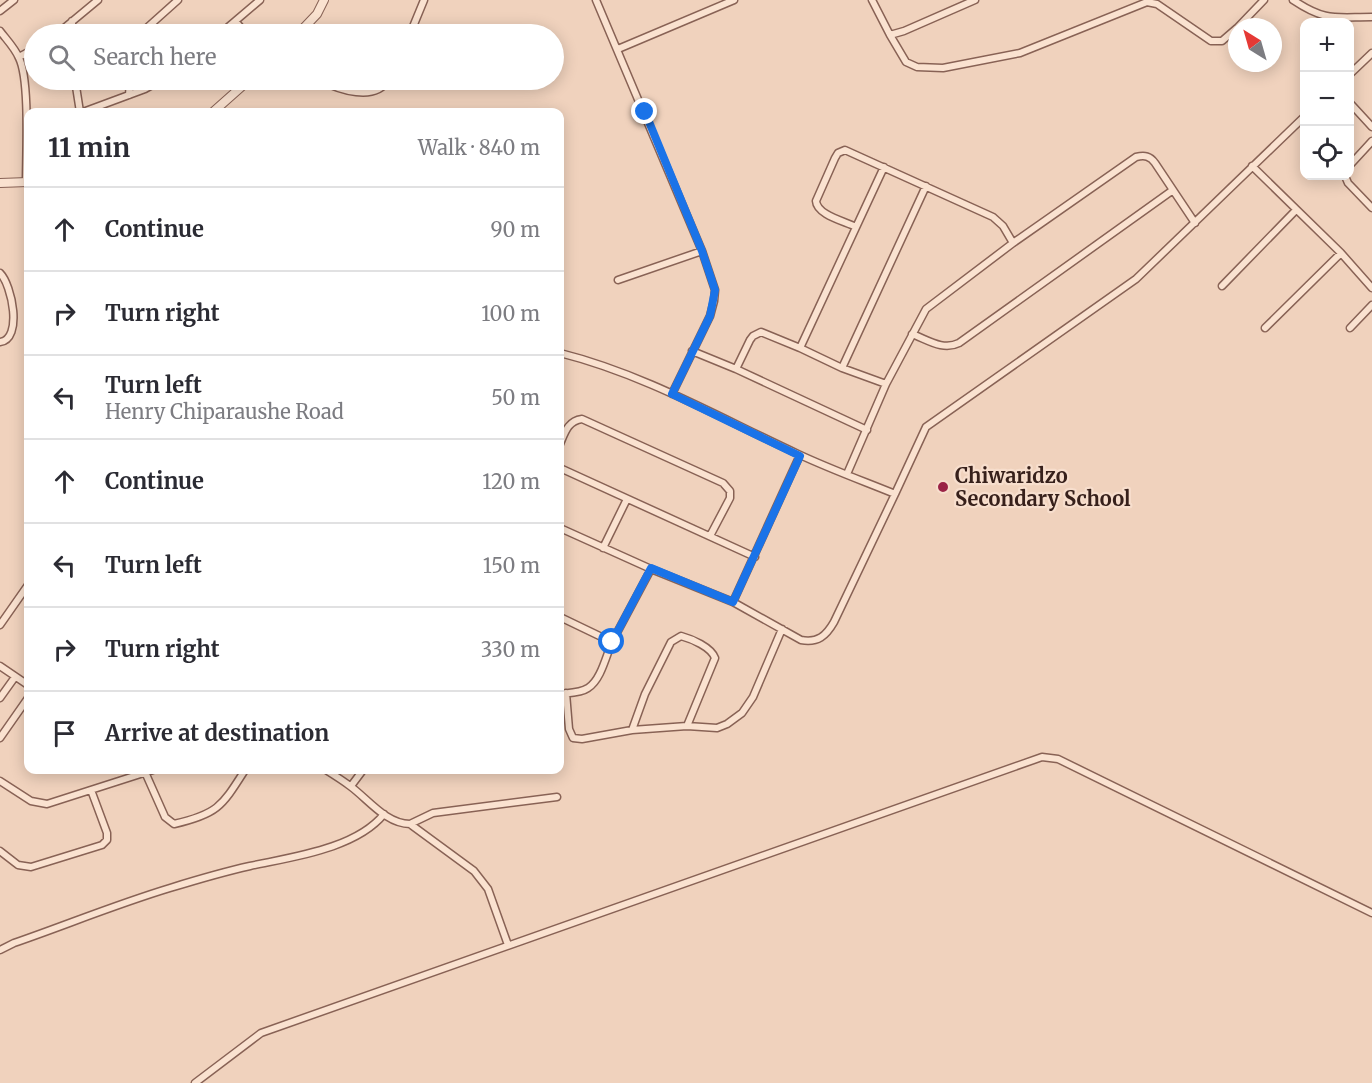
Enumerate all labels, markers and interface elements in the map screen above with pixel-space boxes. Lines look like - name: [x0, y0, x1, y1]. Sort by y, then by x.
- north arrow: [1228, 18, 1282, 72]
- map controls: [1300, 18, 1354, 180]
- button: +: [1300, 18, 1354, 72]
- search box: [24, 24, 564, 90]
- icon: search: [45, 41, 78, 74]
- text: Search here: [93, 43, 216, 71]
- button: −: [1300, 72, 1354, 126]
- route end: [631, 98, 657, 124]
- button: locate: [1300, 126, 1354, 180]
- text: 11 min: [48, 131, 130, 164]
- text: Walk · 840 m: [418, 135, 540, 160]
- icon: ahead: [48, 213, 81, 246]
- text: Continue: [105, 215, 204, 243]
- text: 90 m: [490, 217, 540, 242]
- icon: right: [48, 297, 81, 330]
- text: Turn right: [105, 299, 219, 327]
- text: 100 m: [481, 301, 540, 326]
- text: Turn left: [105, 371, 202, 399]
- icon: left: [48, 381, 81, 414]
- text: 50 m: [491, 385, 540, 410]
- text: Henry Chiparaushe Road: [105, 399, 344, 424]
- place label: Chiwaridzo Secondary School: [955, 463, 1131, 511]
- icon: ahead: [48, 465, 81, 498]
- text: Continue: [105, 467, 204, 495]
- text: 120 m: [482, 469, 540, 494]
- marker: Chiwaridzo Secondary School: [936, 480, 950, 494]
- icon: left: [48, 549, 81, 582]
- text: Turn left: [105, 551, 202, 579]
- text: 150 m: [483, 553, 540, 578]
- route start: [598, 628, 624, 654]
- icon: right: [48, 633, 81, 666]
- text: Turn right: [105, 635, 219, 663]
- text: 330 m: [481, 637, 540, 662]
- icon: arrive: [48, 717, 81, 750]
- text: Arrive at destination: [105, 719, 329, 747]

